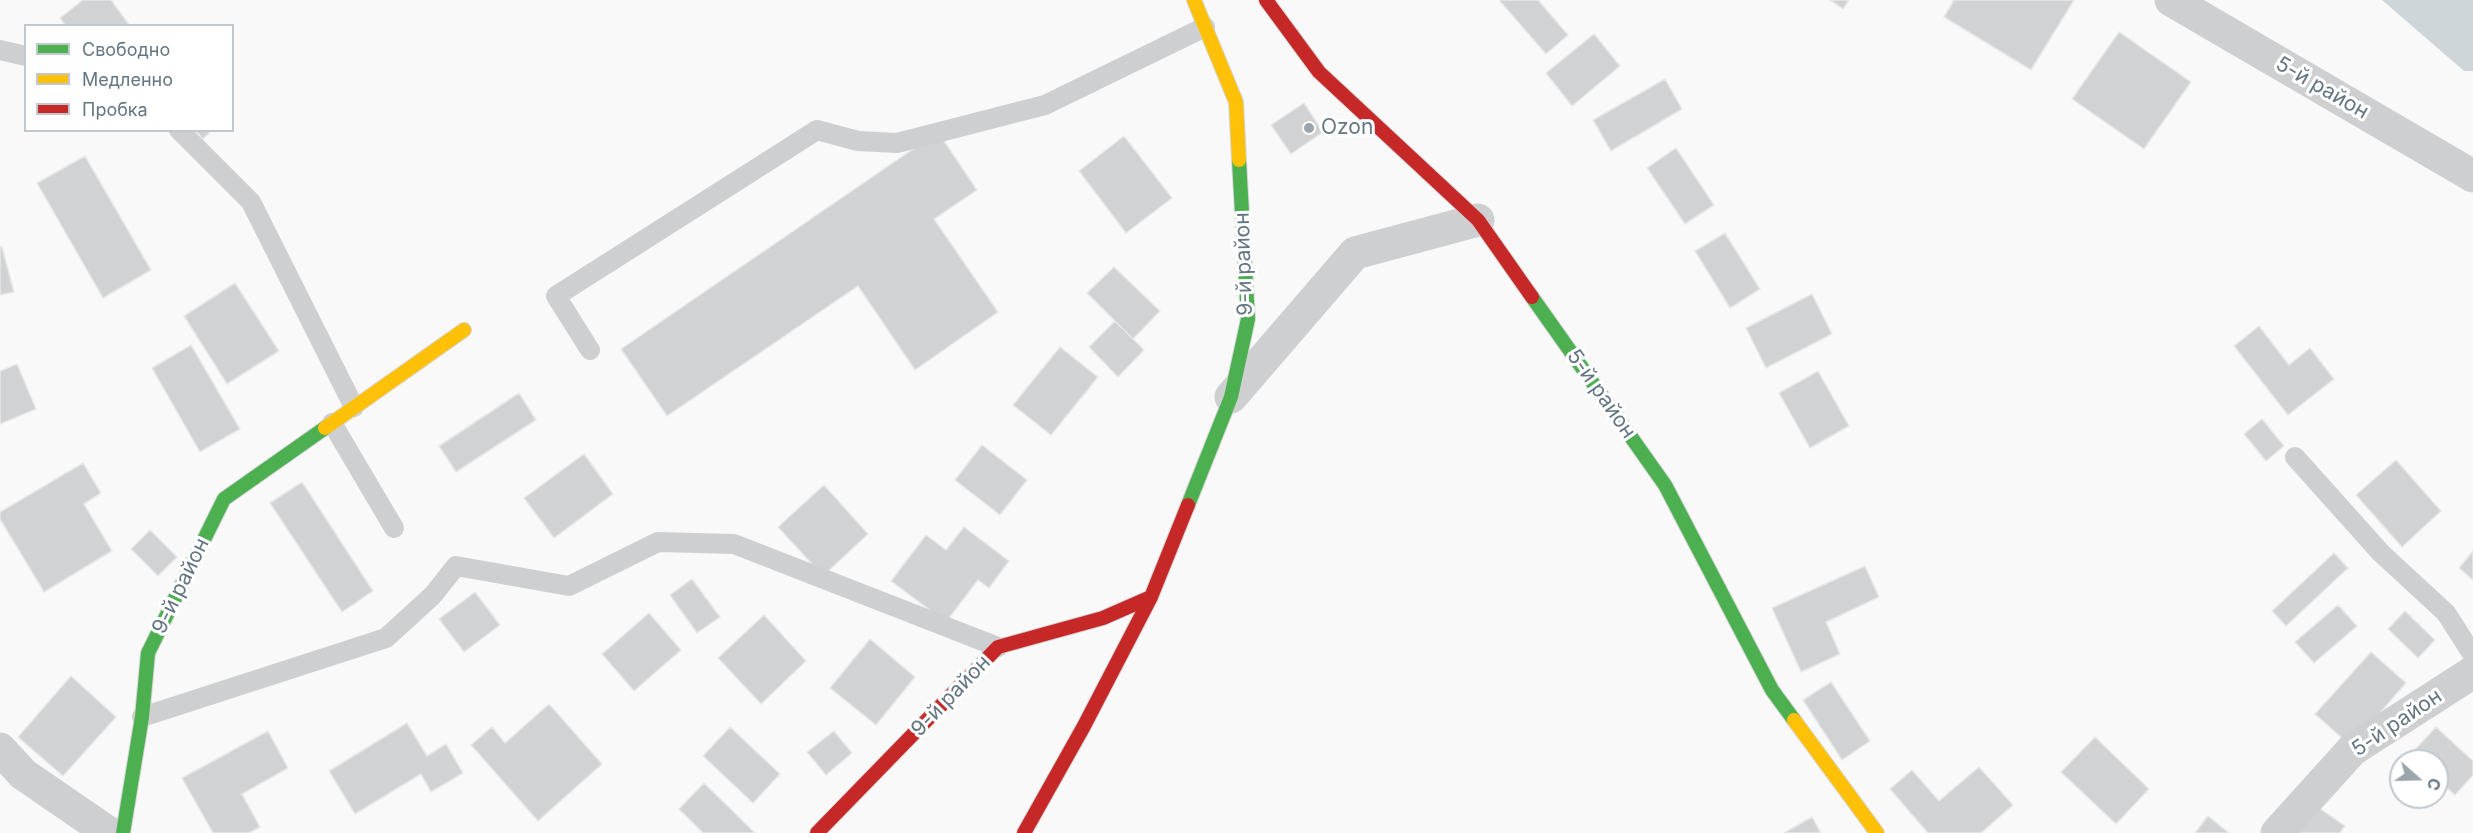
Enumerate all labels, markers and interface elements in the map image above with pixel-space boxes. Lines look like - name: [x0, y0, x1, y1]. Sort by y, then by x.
- legend: [24, 24, 234, 132]
- text: Свободно: [82, 39, 170, 60]
- street label: 5-й район: [2271, 51, 2373, 125]
- text: Медленно: [82, 69, 173, 90]
- text: Пробка: [82, 99, 148, 120]
- place label: Ozon: [1321, 115, 1373, 141]
- marker: Ozon: [1302, 121, 1316, 135]
- street label: 9-й район: [1230, 212, 1258, 316]
- street label: 5-й район: [1561, 345, 1641, 443]
- street label: 9-й район: [147, 534, 215, 638]
- street label: 9-й район: [906, 650, 996, 742]
- street label: 5-й район: [2347, 684, 2447, 762]
- north arrow: [2389, 749, 2449, 809]
- text: С: [2423, 775, 2445, 793]

